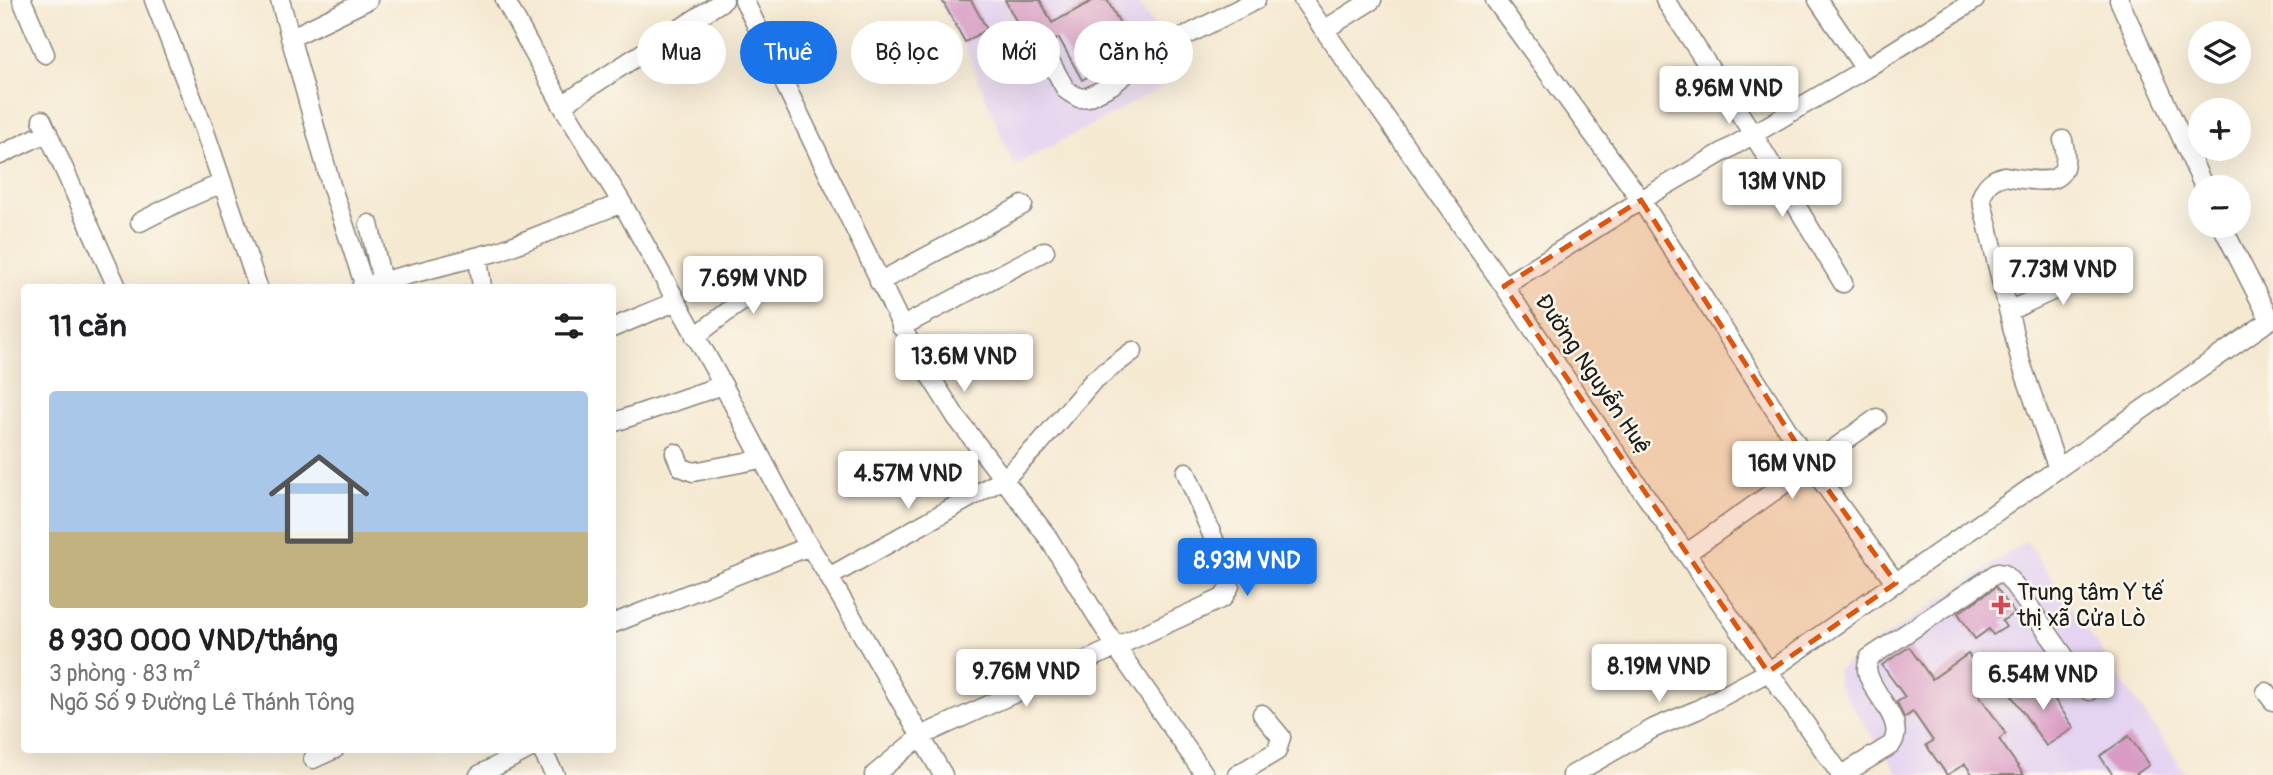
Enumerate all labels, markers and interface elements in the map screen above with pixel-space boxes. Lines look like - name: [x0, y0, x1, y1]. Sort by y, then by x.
- chip: Mua: [637, 21, 726, 84]
- chip: Thuê: [740, 21, 837, 84]
- chip: Bộ lọc: [851, 21, 963, 84]
- chip: Mới: [977, 21, 1060, 84]
- chip: Căn hộ: [1074, 21, 1193, 84]
- map controls: [2188, 21, 2251, 238]
- button: layers: [2188, 21, 2251, 84]
- pin: 8.96M VND: [1649, 66, 1809, 126]
- text: 8.96M VND: [1675, 74, 1783, 103]
- button: +: [2188, 98, 2251, 161]
- pin: 13M VND: [1717, 160, 1847, 219]
- text: 13M VND: [1738, 167, 1826, 196]
- button: −: [2188, 175, 2251, 238]
- pin: 7.73M VND: [1983, 247, 2143, 307]
- text: 7.73M VND: [2009, 255, 2117, 284]
- pin: 7.69M VND: [673, 256, 833, 316]
- text: 7.69M VND: [699, 264, 807, 293]
- street label: Đường Nguyễn Huệ: [1529, 288, 1657, 460]
- icon: filters: [550, 307, 588, 345]
- text: 11 căn: [49, 308, 127, 345]
- pin: 13.6M VND: [884, 334, 1044, 394]
- text: 13.6M VND: [911, 342, 1017, 371]
- icon: home: [256, 436, 382, 562]
- pin: 16M VND: [1727, 442, 1857, 501]
- text: 16M VND: [1748, 449, 1836, 478]
- pin: 4.57M VND: [828, 452, 988, 511]
- text: 4.57M VND: [854, 459, 962, 488]
- pin: 8.93M VND: [1167, 538, 1327, 598]
- text: 8.93M VND: [1194, 546, 1300, 575]
- place label: Trung tâm Y tế thị xã Cửa Lò: [2016, 578, 2164, 633]
- marker: Trung tâm Y tế thị xã Cửa Lò: [1991, 595, 2011, 615]
- text: 8 930 000 VND/tháng: [49, 622, 338, 659]
- pin: 8.19M VND: [1579, 644, 1739, 704]
- pin: 9.76M VND: [946, 650, 1106, 709]
- text: 8.19M VND: [1608, 652, 1710, 681]
- pin: 6.54M VND: [1963, 652, 2123, 712]
- text: 9.76M VND: [972, 657, 1080, 686]
- text: 3 phòng · 83 m²: [49, 659, 201, 688]
- text: 6.54M VND: [1988, 660, 2098, 689]
- text: Ngõ Số 9 Đường Lê Thánh Tông: [49, 688, 355, 717]

